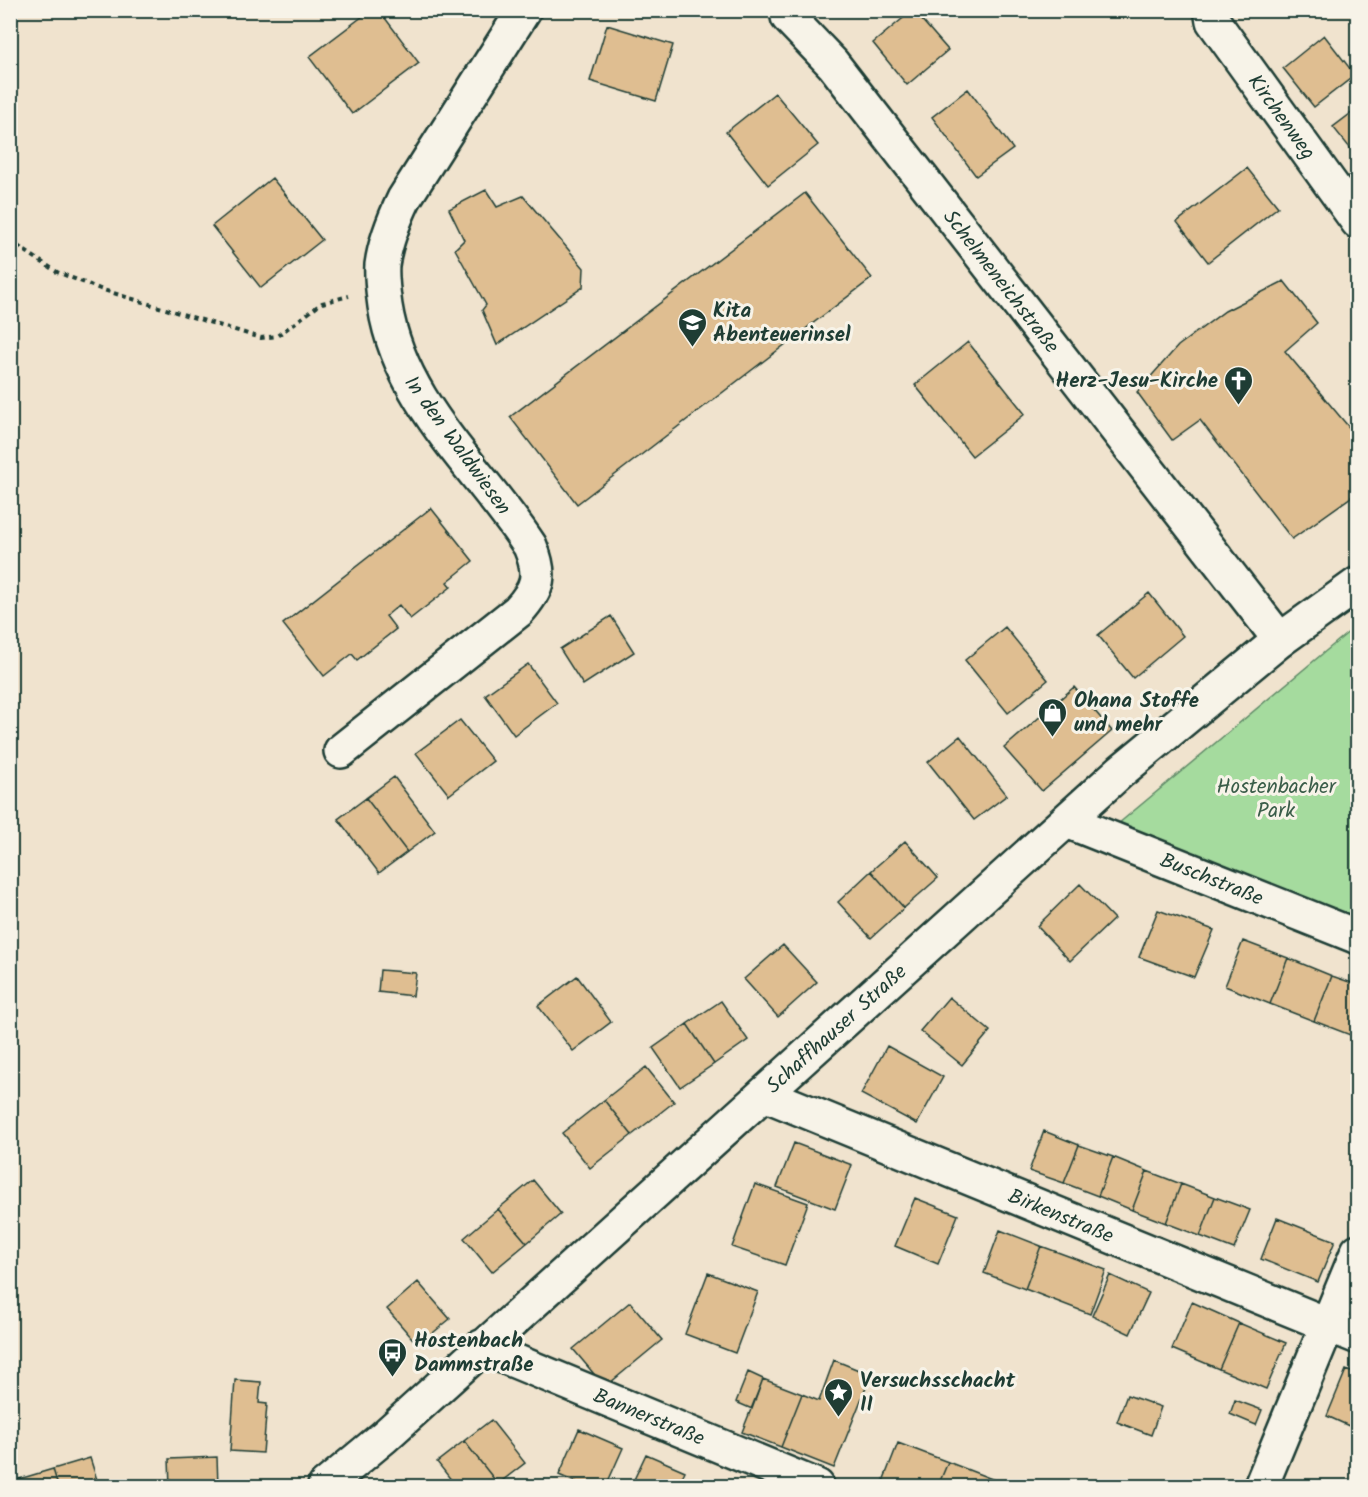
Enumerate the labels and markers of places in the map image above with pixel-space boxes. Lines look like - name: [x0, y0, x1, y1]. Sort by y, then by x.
- place label: Kita Abenteuerinsel: [713, 295, 851, 352]
- school or university icon: Kita Abenteuerinsel: [676, 306, 708, 348]
- church icon: Herz-Jesu-Kirche: [1223, 364, 1255, 406]
- place label: Herz-Jesu-Kirche: [1056, 365, 1218, 398]
- place label: Ohana Stoffe und mehr: [1074, 685, 1199, 742]
- shop icon: Ohana Stoffe und mehr: [1037, 696, 1069, 738]
- place label: Hostenbach Dammstraße: [414, 1325, 534, 1382]
- bus stop icon: Hostenbach Dammstraße: [377, 1336, 409, 1378]
- place label: Versuchsschacht II: [860, 1365, 1016, 1422]
- place icon: Versuchsschacht II: [823, 1376, 855, 1418]

